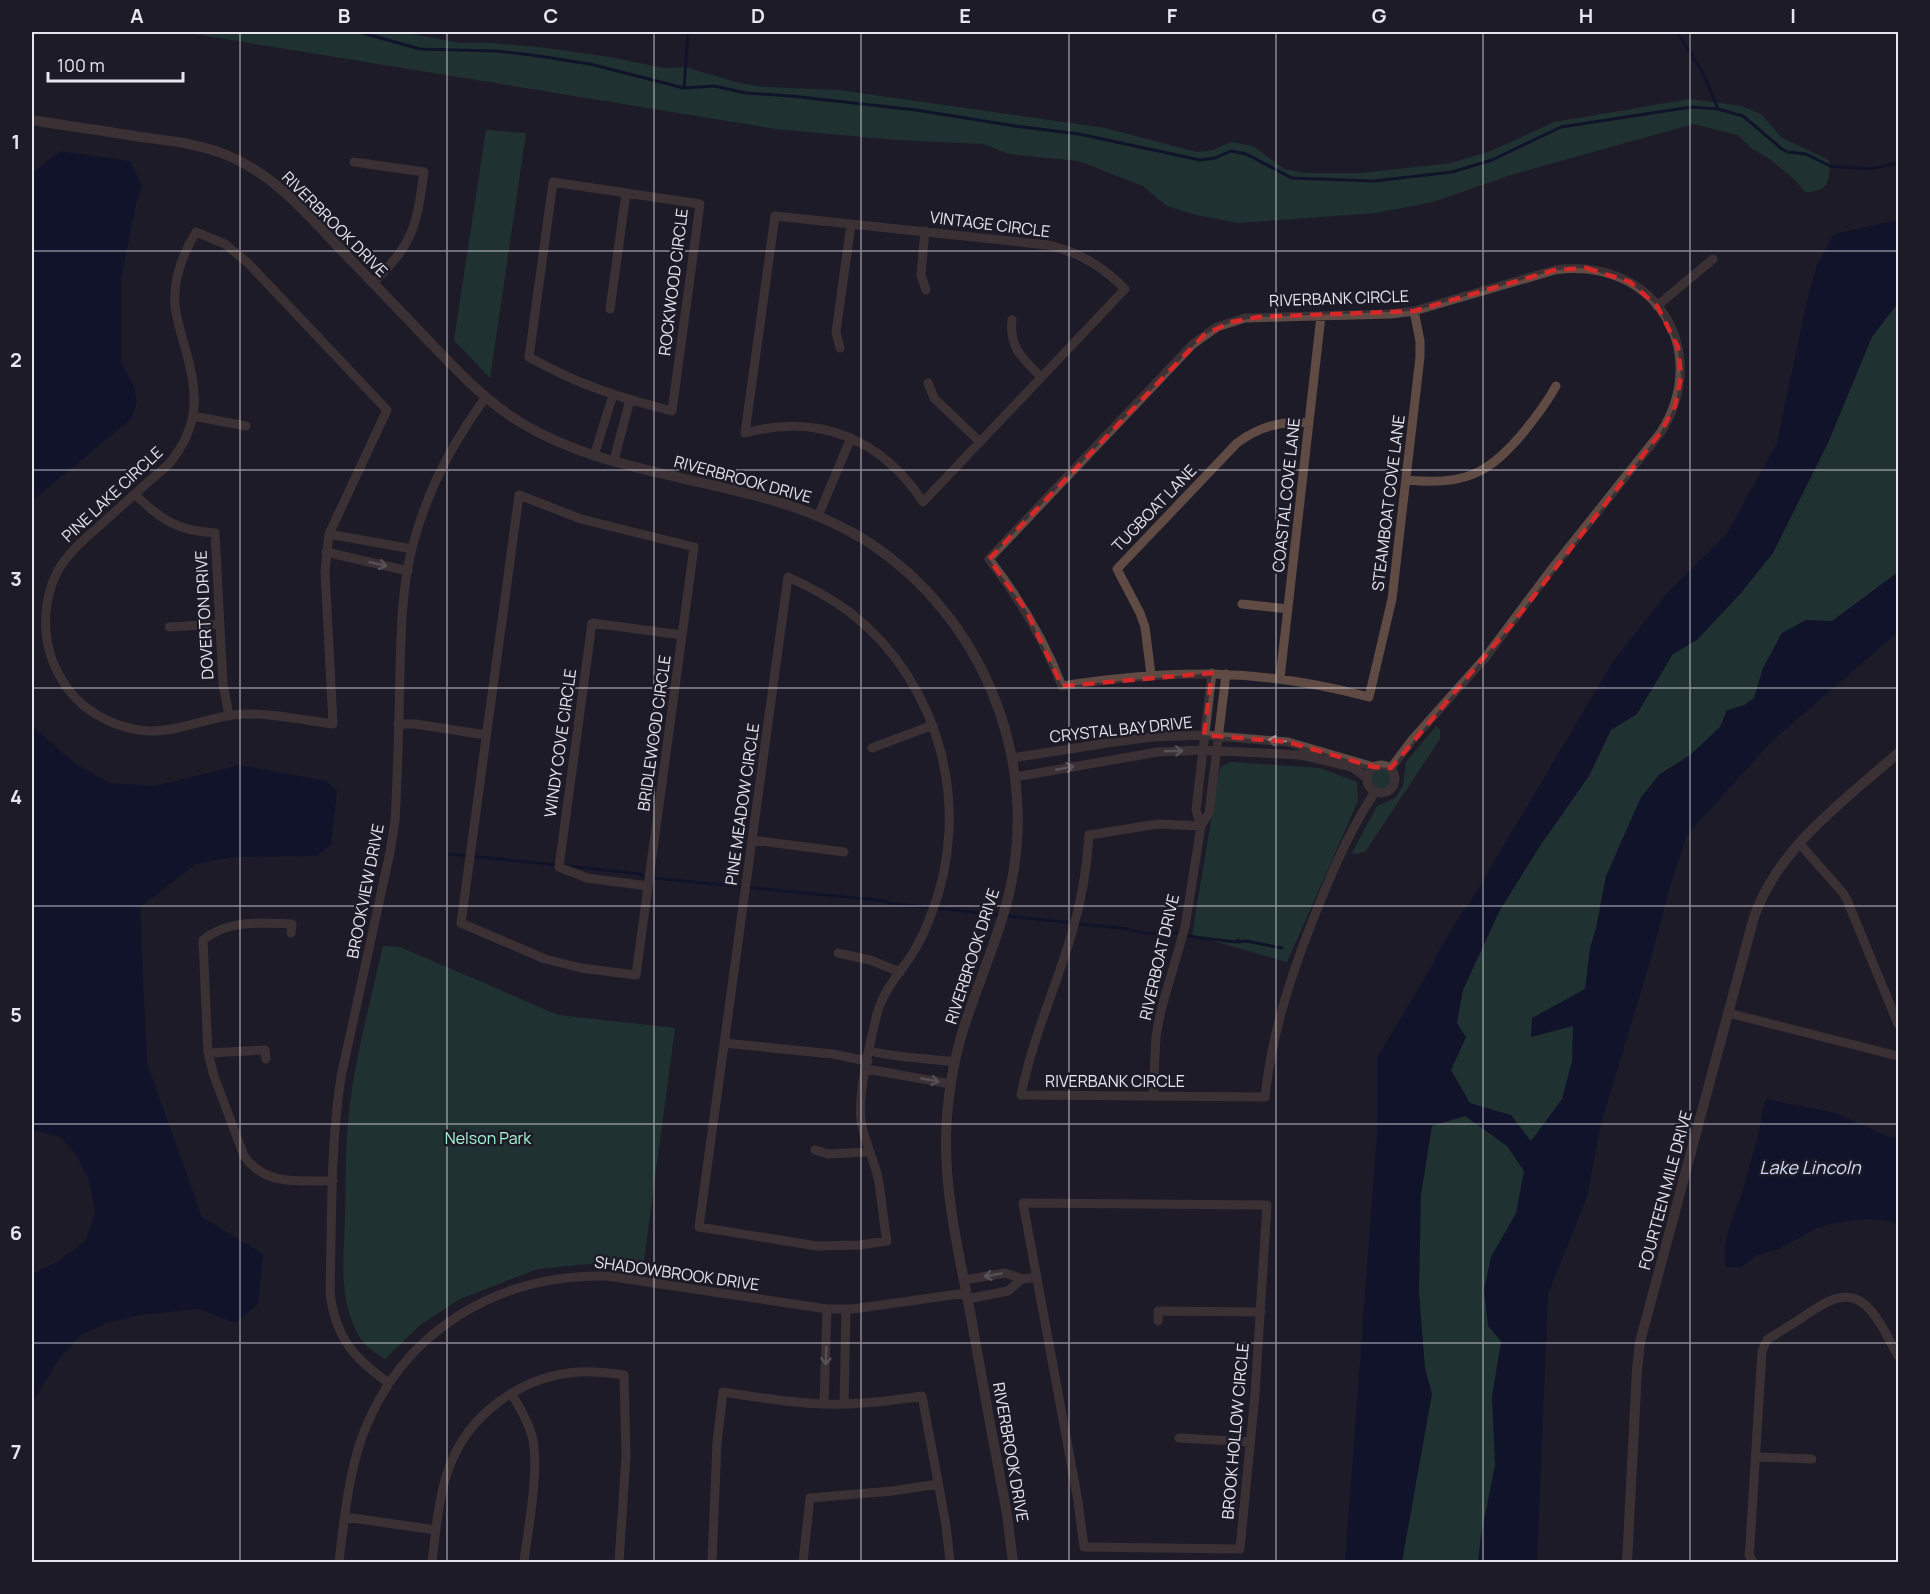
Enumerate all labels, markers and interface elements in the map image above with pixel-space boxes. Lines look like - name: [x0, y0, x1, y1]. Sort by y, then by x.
- text: A: [130, 2, 144, 29]
- text: B: [338, 2, 351, 29]
- text: C: [544, 2, 558, 29]
- text: D: [751, 2, 765, 29]
- text: E: [959, 2, 971, 29]
- text: F: [1167, 2, 1178, 29]
- text: G: [1372, 2, 1387, 29]
- text: H: [1579, 2, 1593, 29]
- text: I: [1790, 2, 1796, 29]
- scale bar: [48, 45, 183, 83]
- text: 100 m: [57, 53, 105, 77]
- text: 1: [12, 128, 20, 155]
- street label: RIVERBROOK DRIVE: [277, 166, 393, 282]
- street label: VINTAGE CIRCLE: [929, 206, 1051, 242]
- street label: ROCKWOOD CIRCLE: [653, 207, 693, 357]
- street label: RIVERBANK CIRCLE: [1269, 285, 1409, 311]
- text: 2: [10, 346, 22, 373]
- street label: STEAMBOAT COVE LANE: [1366, 414, 1410, 592]
- street label: COASTAL COVE LANE: [1267, 417, 1305, 573]
- street label: PINE LAKE CIRCLE: [57, 441, 167, 547]
- street label: RIVERBROOK DRIVE: [672, 450, 814, 508]
- street label: TUGBOAT LANE: [1107, 460, 1201, 556]
- street label: DOVERTON DRIVE: [190, 550, 218, 680]
- one-way arrow: [369, 559, 388, 571]
- text: 3: [10, 565, 22, 592]
- street label: BRIDLEWOOD CIRCLE: [632, 654, 676, 812]
- street label: WINDY COVE CIRCLE: [539, 667, 581, 819]
- street label: CRYSTAL BAY DRIVE: [1049, 711, 1193, 747]
- street label: PINE MEADOW CIRCLE: [720, 722, 764, 886]
- one-way arrow: [1268, 735, 1287, 746]
- one-way arrow: [1163, 746, 1183, 757]
- one-way arrow: [1055, 762, 1075, 773]
- text: 4: [10, 783, 22, 810]
- street label: BROOKVIEW DRIVE: [341, 822, 389, 960]
- street label: RIVERBROOK DRIVE: [940, 885, 1004, 1027]
- street label: RIVERBOAT DRIVE: [1134, 892, 1184, 1022]
- text: 5: [10, 1001, 22, 1028]
- street label: RIVERBANK CIRCLE: [1045, 1070, 1185, 1092]
- one-way arrow: [919, 1075, 939, 1086]
- street label: FOURTEEN MILE DRIVE: [1633, 1108, 1697, 1272]
- park label: Nelson Park: [445, 1127, 532, 1149]
- water label: Lake Lincoln: [1759, 1155, 1862, 1179]
- text: 6: [10, 1219, 22, 1246]
- street label: SHADOWBROOK DRIVE: [593, 1251, 761, 1295]
- one-way arrow: [984, 1270, 1004, 1281]
- street label: BROOK HOLLOW CIRCLE: [1216, 1342, 1254, 1520]
- one-way arrow: [820, 1346, 831, 1366]
- street label: RIVERBROOK DRIVE: [988, 1380, 1034, 1524]
- text: 7: [11, 1438, 21, 1465]

